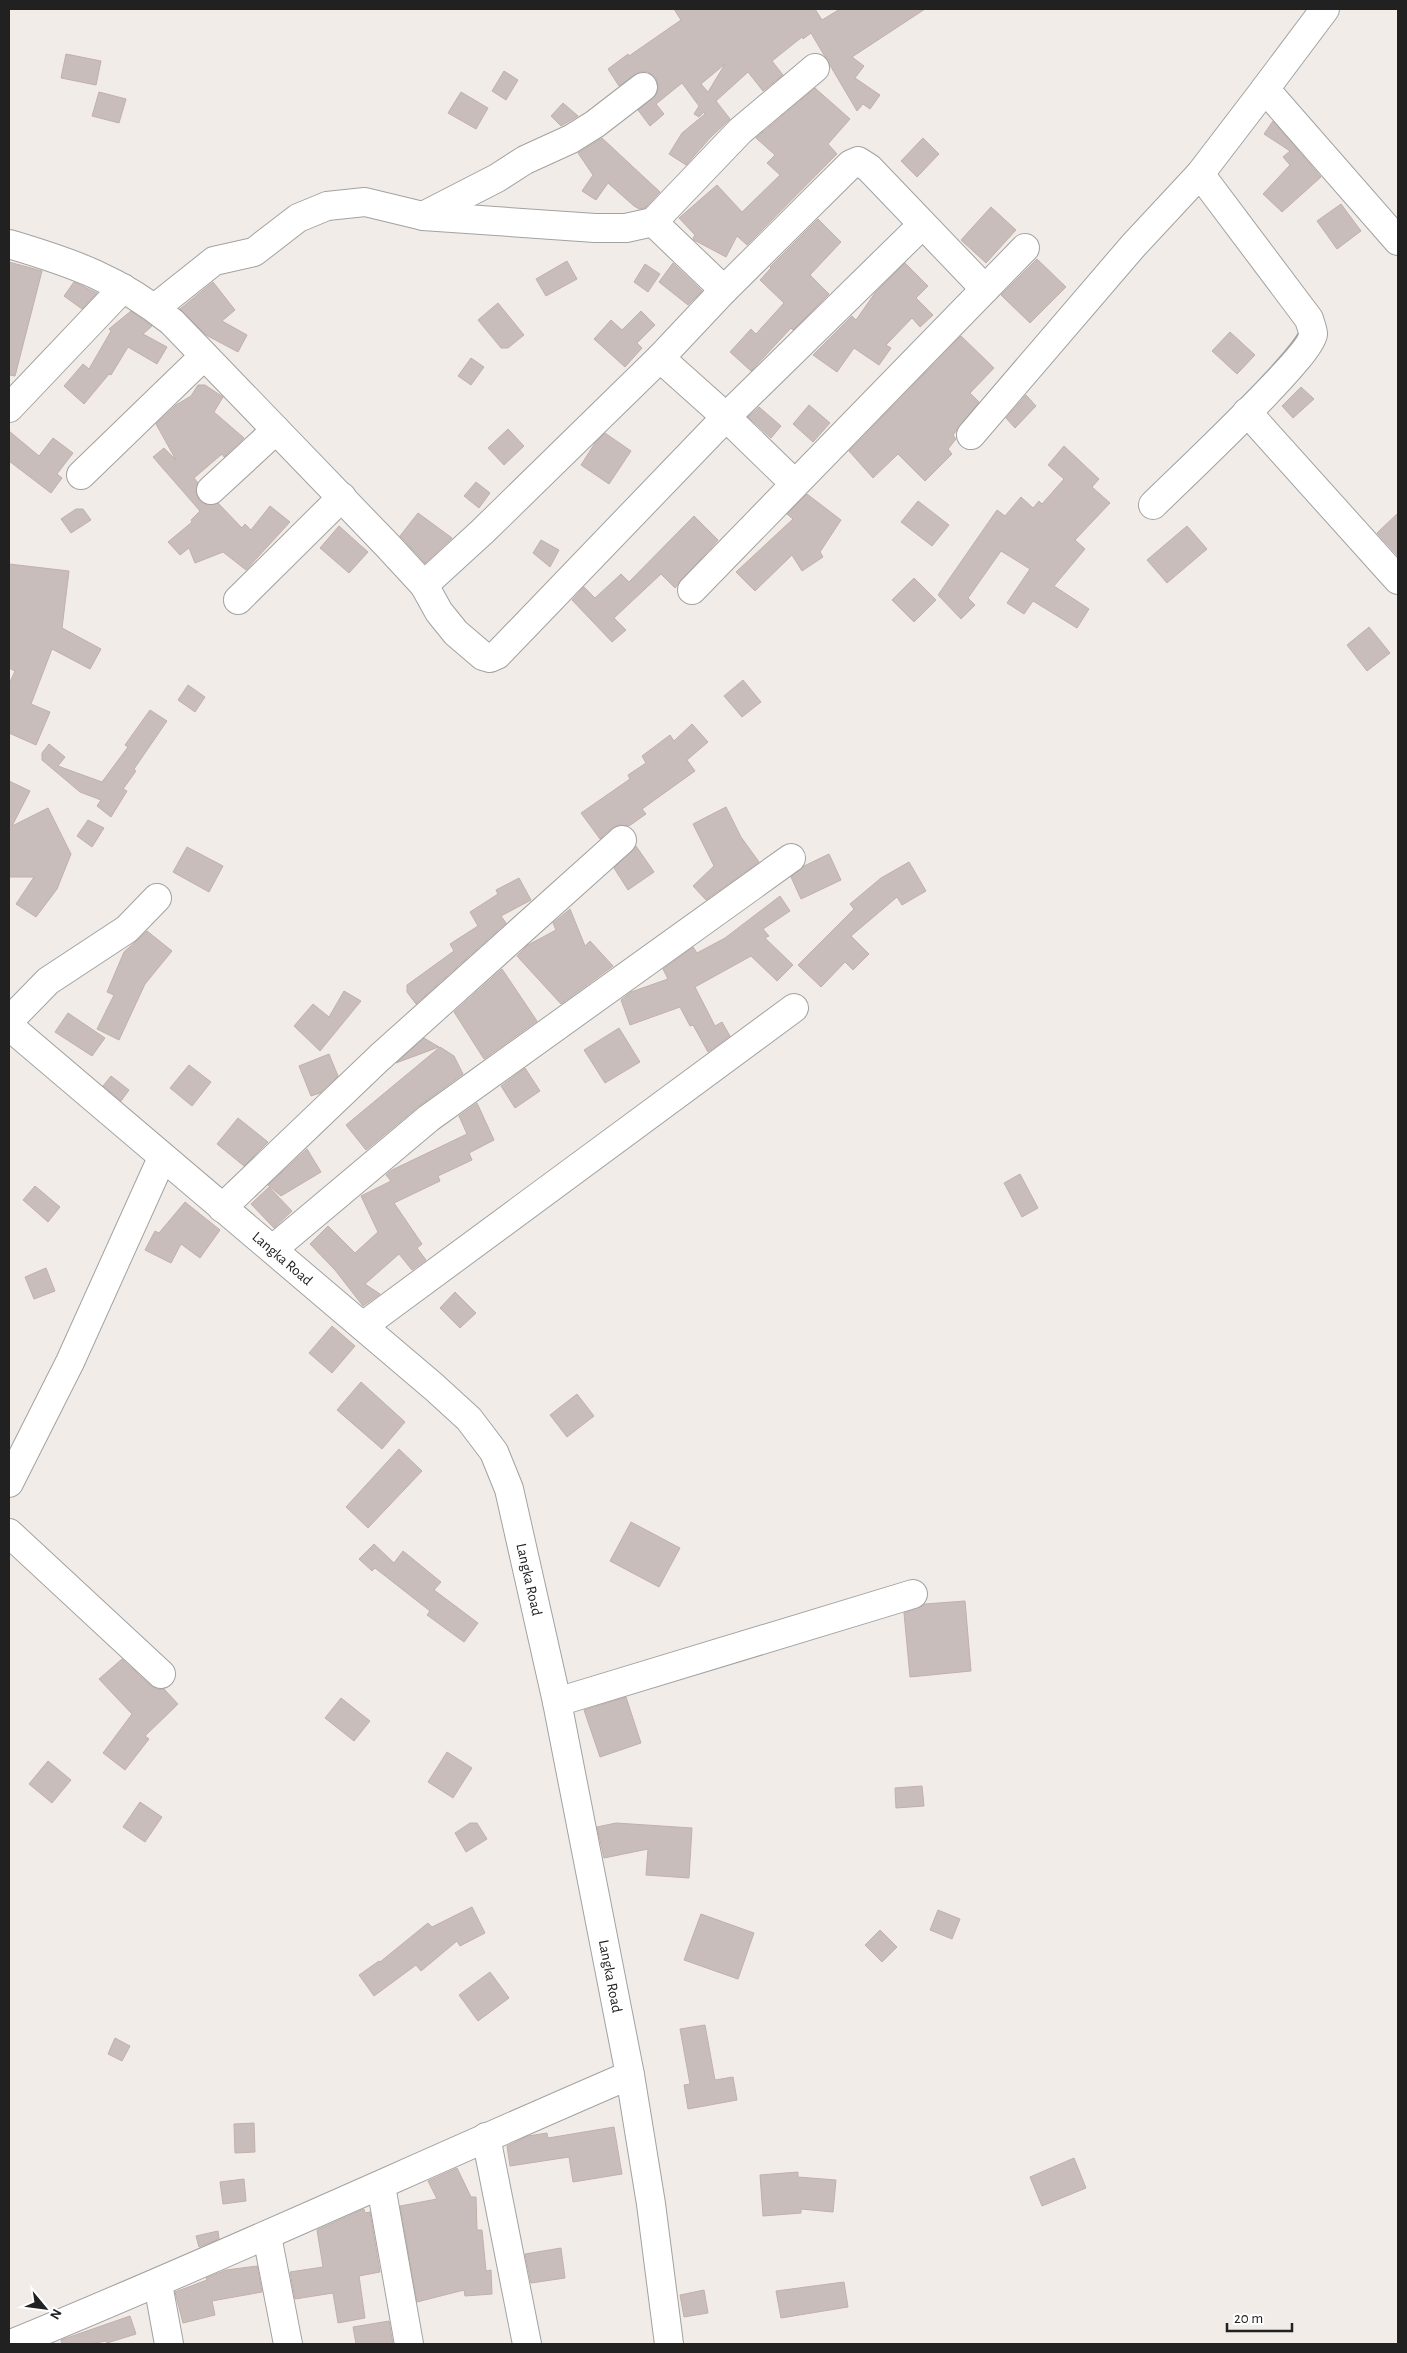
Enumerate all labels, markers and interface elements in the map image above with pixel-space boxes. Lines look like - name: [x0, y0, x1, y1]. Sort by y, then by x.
- street label: Langka Road: [249, 1229, 315, 1289]
- street label: Langka Road: [513, 1542, 544, 1617]
- street label: Langka Road: [596, 1938, 625, 2014]
- north arrow: [20, 2283, 70, 2333]
- scale bar: [1227, 2300, 1292, 2332]
- text: N: [47, 2306, 64, 2321]
- text: 20 m: [1234, 2311, 1263, 2326]

